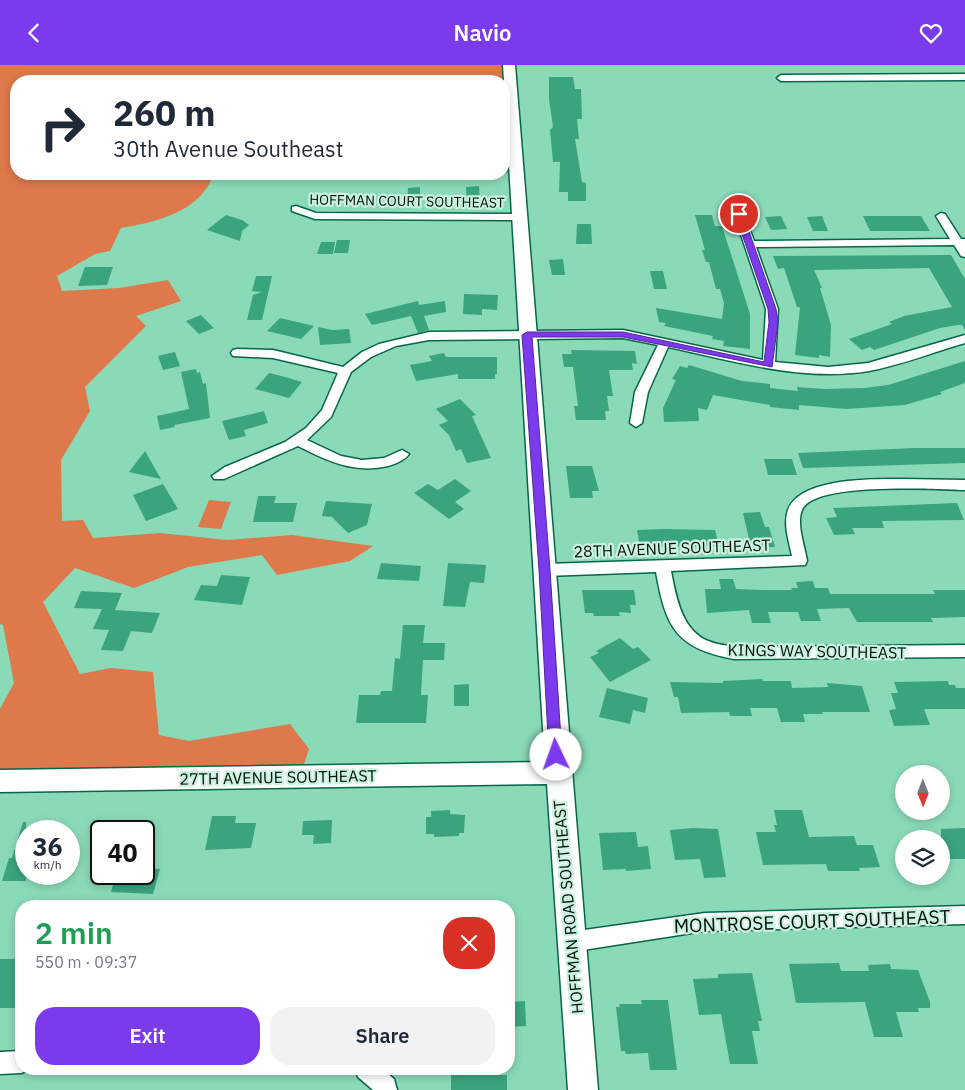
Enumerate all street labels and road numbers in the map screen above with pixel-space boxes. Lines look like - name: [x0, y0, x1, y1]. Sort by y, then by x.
- street label: HOFFMAN COURT SOUTHEAST: [309, 190, 505, 212]
- street label: 28TH AVENUE SOUTHEAST: [573, 535, 771, 561]
- street label: KINGS WAY SOUTHEAST: [728, 639, 906, 663]
- street label: 27TH AVENUE SOUTHEAST: [179, 765, 377, 789]
- street label: HOFFMAN ROAD SOUTHEAST: [549, 799, 587, 1015]
- street label: MONTROSE COURT SOUTHEAST: [673, 904, 951, 938]

